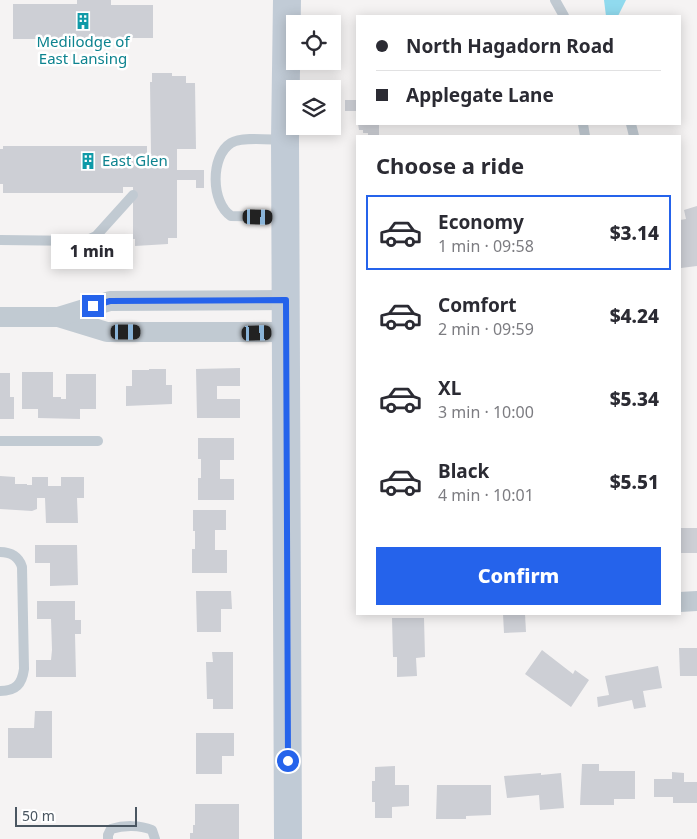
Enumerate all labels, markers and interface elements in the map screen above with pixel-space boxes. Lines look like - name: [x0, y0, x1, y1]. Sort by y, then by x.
- building icon: Medilodge of East Lansing: [73, 11, 93, 31]
- map controls: [286, 15, 341, 135]
- button: locate: [286, 15, 341, 70]
- place label: Medilodge of East Lansing: [36, 31, 130, 68]
- text: North Hagadorn Road: [406, 33, 614, 59]
- button: layers: [286, 80, 341, 135]
- text: Applegate Lane: [406, 82, 554, 108]
- place label: East Glen: [102, 150, 168, 170]
- text: Choose a ride: [376, 150, 524, 180]
- building icon: East Glen: [78, 151, 98, 171]
- car: [242, 209, 273, 225]
- text: Economy: [438, 209, 524, 235]
- icon: car: [378, 210, 423, 255]
- text: $3.14: [610, 220, 659, 246]
- callout: 1 min: [52, 234, 134, 268]
- text: 1 min · 09:58: [438, 235, 534, 257]
- text: 1 min: [70, 240, 114, 262]
- text: Comfort: [438, 292, 517, 318]
- icon: car: [378, 293, 423, 338]
- route end: [82, 295, 104, 317]
- text: $4.24: [610, 303, 659, 329]
- text: 2 min · 09:59: [438, 318, 534, 340]
- car: [111, 325, 141, 340]
- car: [241, 325, 272, 341]
- text: XL: [438, 375, 461, 401]
- icon: car: [378, 376, 423, 421]
- text: $5.34: [610, 386, 659, 412]
- text: 3 min · 10:00: [438, 401, 534, 423]
- text: Black: [438, 458, 489, 484]
- icon: car: [378, 459, 423, 504]
- text: $5.51: [610, 469, 659, 495]
- text: 4 min · 10:01: [438, 484, 534, 506]
- button: Confirm: [376, 547, 661, 605]
- route start: [277, 750, 299, 772]
- scale bar: [15, 804, 138, 827]
- text: 50 m: [22, 806, 55, 825]

